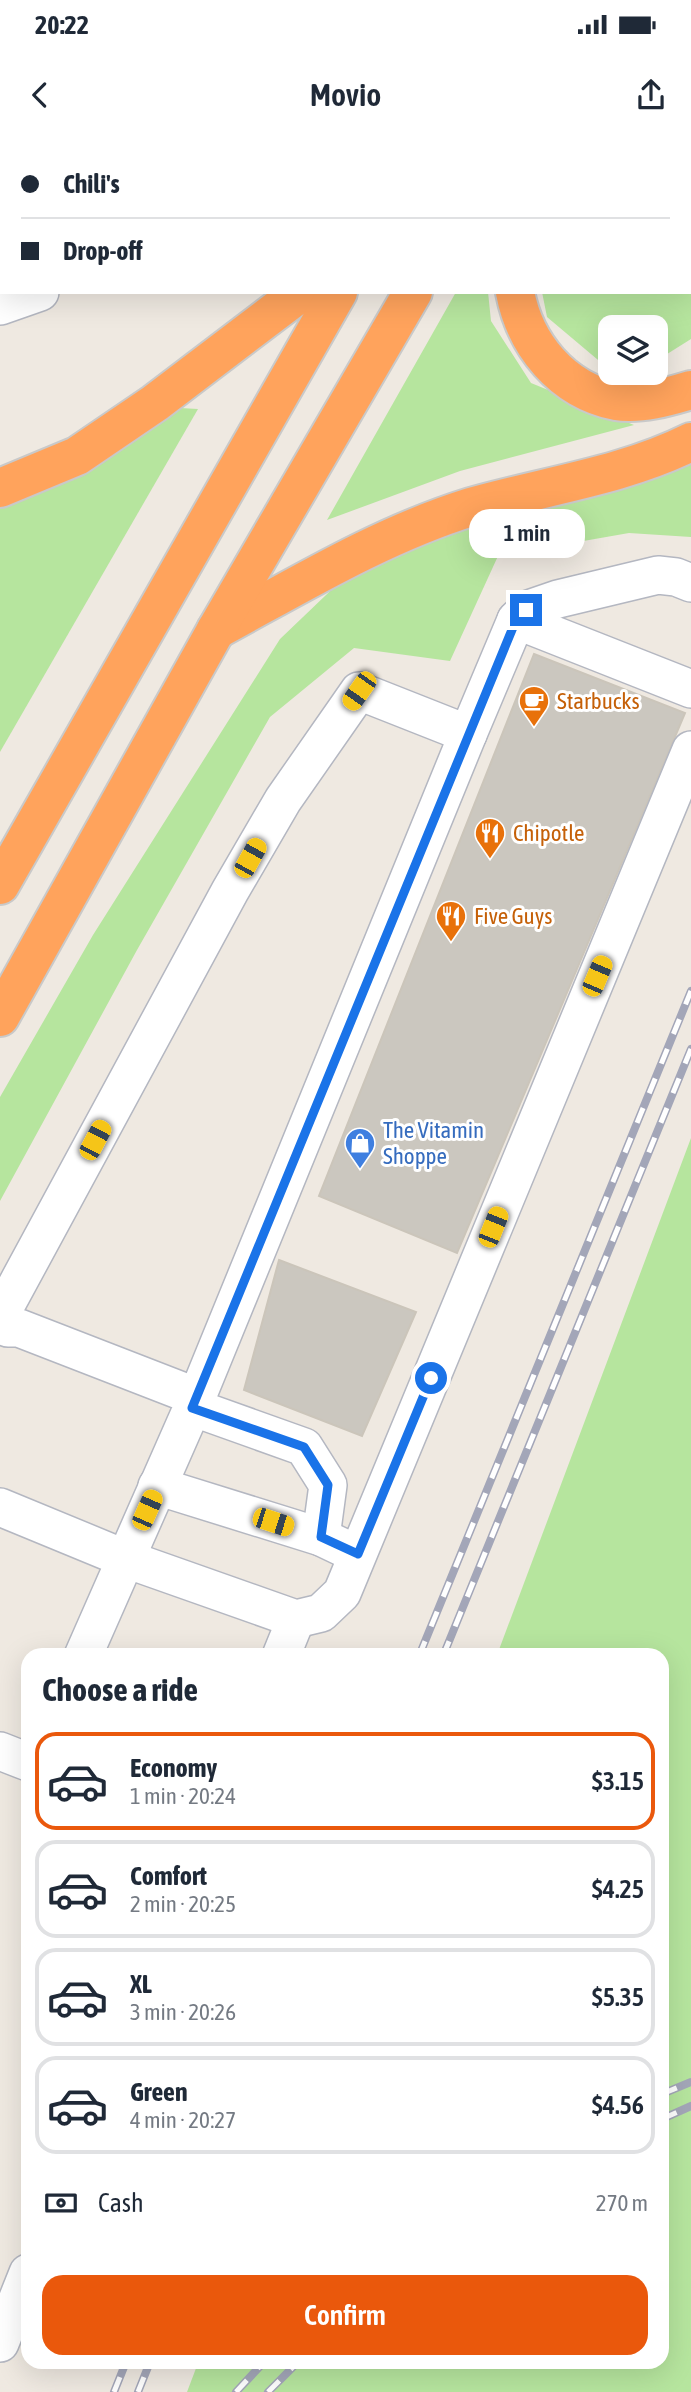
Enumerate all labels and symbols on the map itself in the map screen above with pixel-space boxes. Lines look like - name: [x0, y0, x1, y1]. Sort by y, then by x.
- callout: 1 min: [468, 508, 584, 558]
- route end: [510, 594, 542, 626]
- car: [339, 668, 380, 714]
- cafe icon: Starbucks: [517, 684, 551, 728]
- place label: Starbucks: [557, 688, 640, 714]
- restaurant icon: Chipotle: [473, 816, 507, 860]
- place label: Chipotle: [513, 820, 584, 846]
- car: [231, 835, 270, 881]
- restaurant icon: Five Guys: [434, 899, 468, 943]
- place label: Five Guys: [474, 903, 552, 929]
- car: [580, 953, 615, 999]
- car: [76, 1117, 115, 1163]
- place label: The Vitamin Shoppe: [383, 1117, 484, 1169]
- shop icon: The Vitamin Shoppe: [343, 1126, 377, 1170]
- car: [476, 1204, 511, 1250]
- route start: [415, 1362, 447, 1394]
- car: [129, 1487, 166, 1533]
- car: [250, 1506, 297, 1538]

